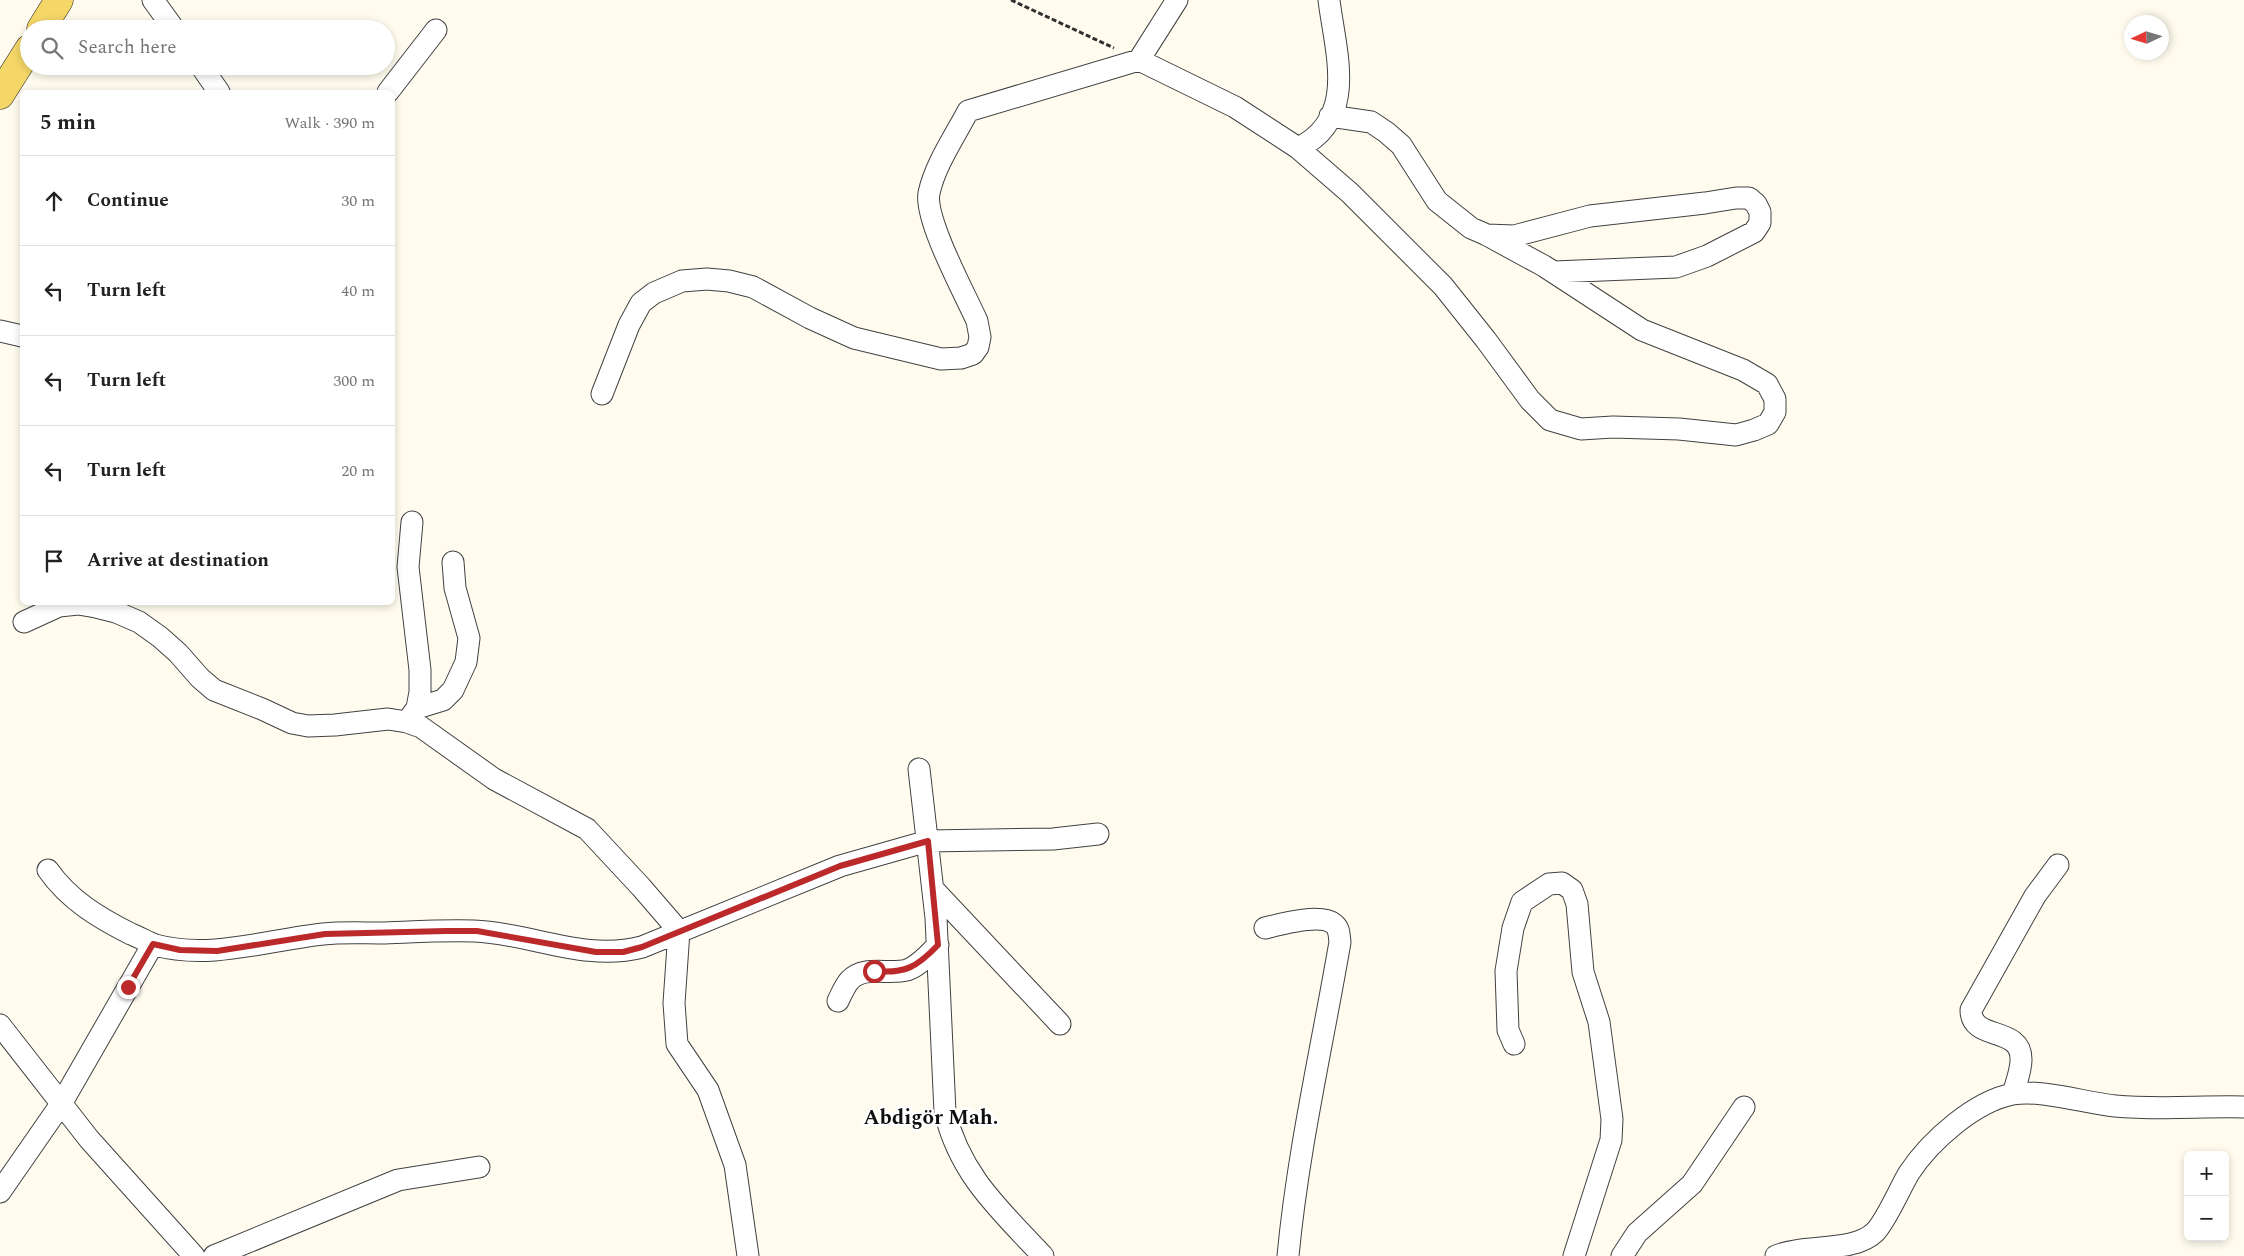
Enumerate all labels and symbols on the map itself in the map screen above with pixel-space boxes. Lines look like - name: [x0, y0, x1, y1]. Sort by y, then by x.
- north arrow: [2124, 15, 2169, 60]
- route start: [863, 960, 886, 983]
- route end: [117, 976, 140, 999]
- district label: Abdigör Mah.: [864, 1102, 998, 1134]

